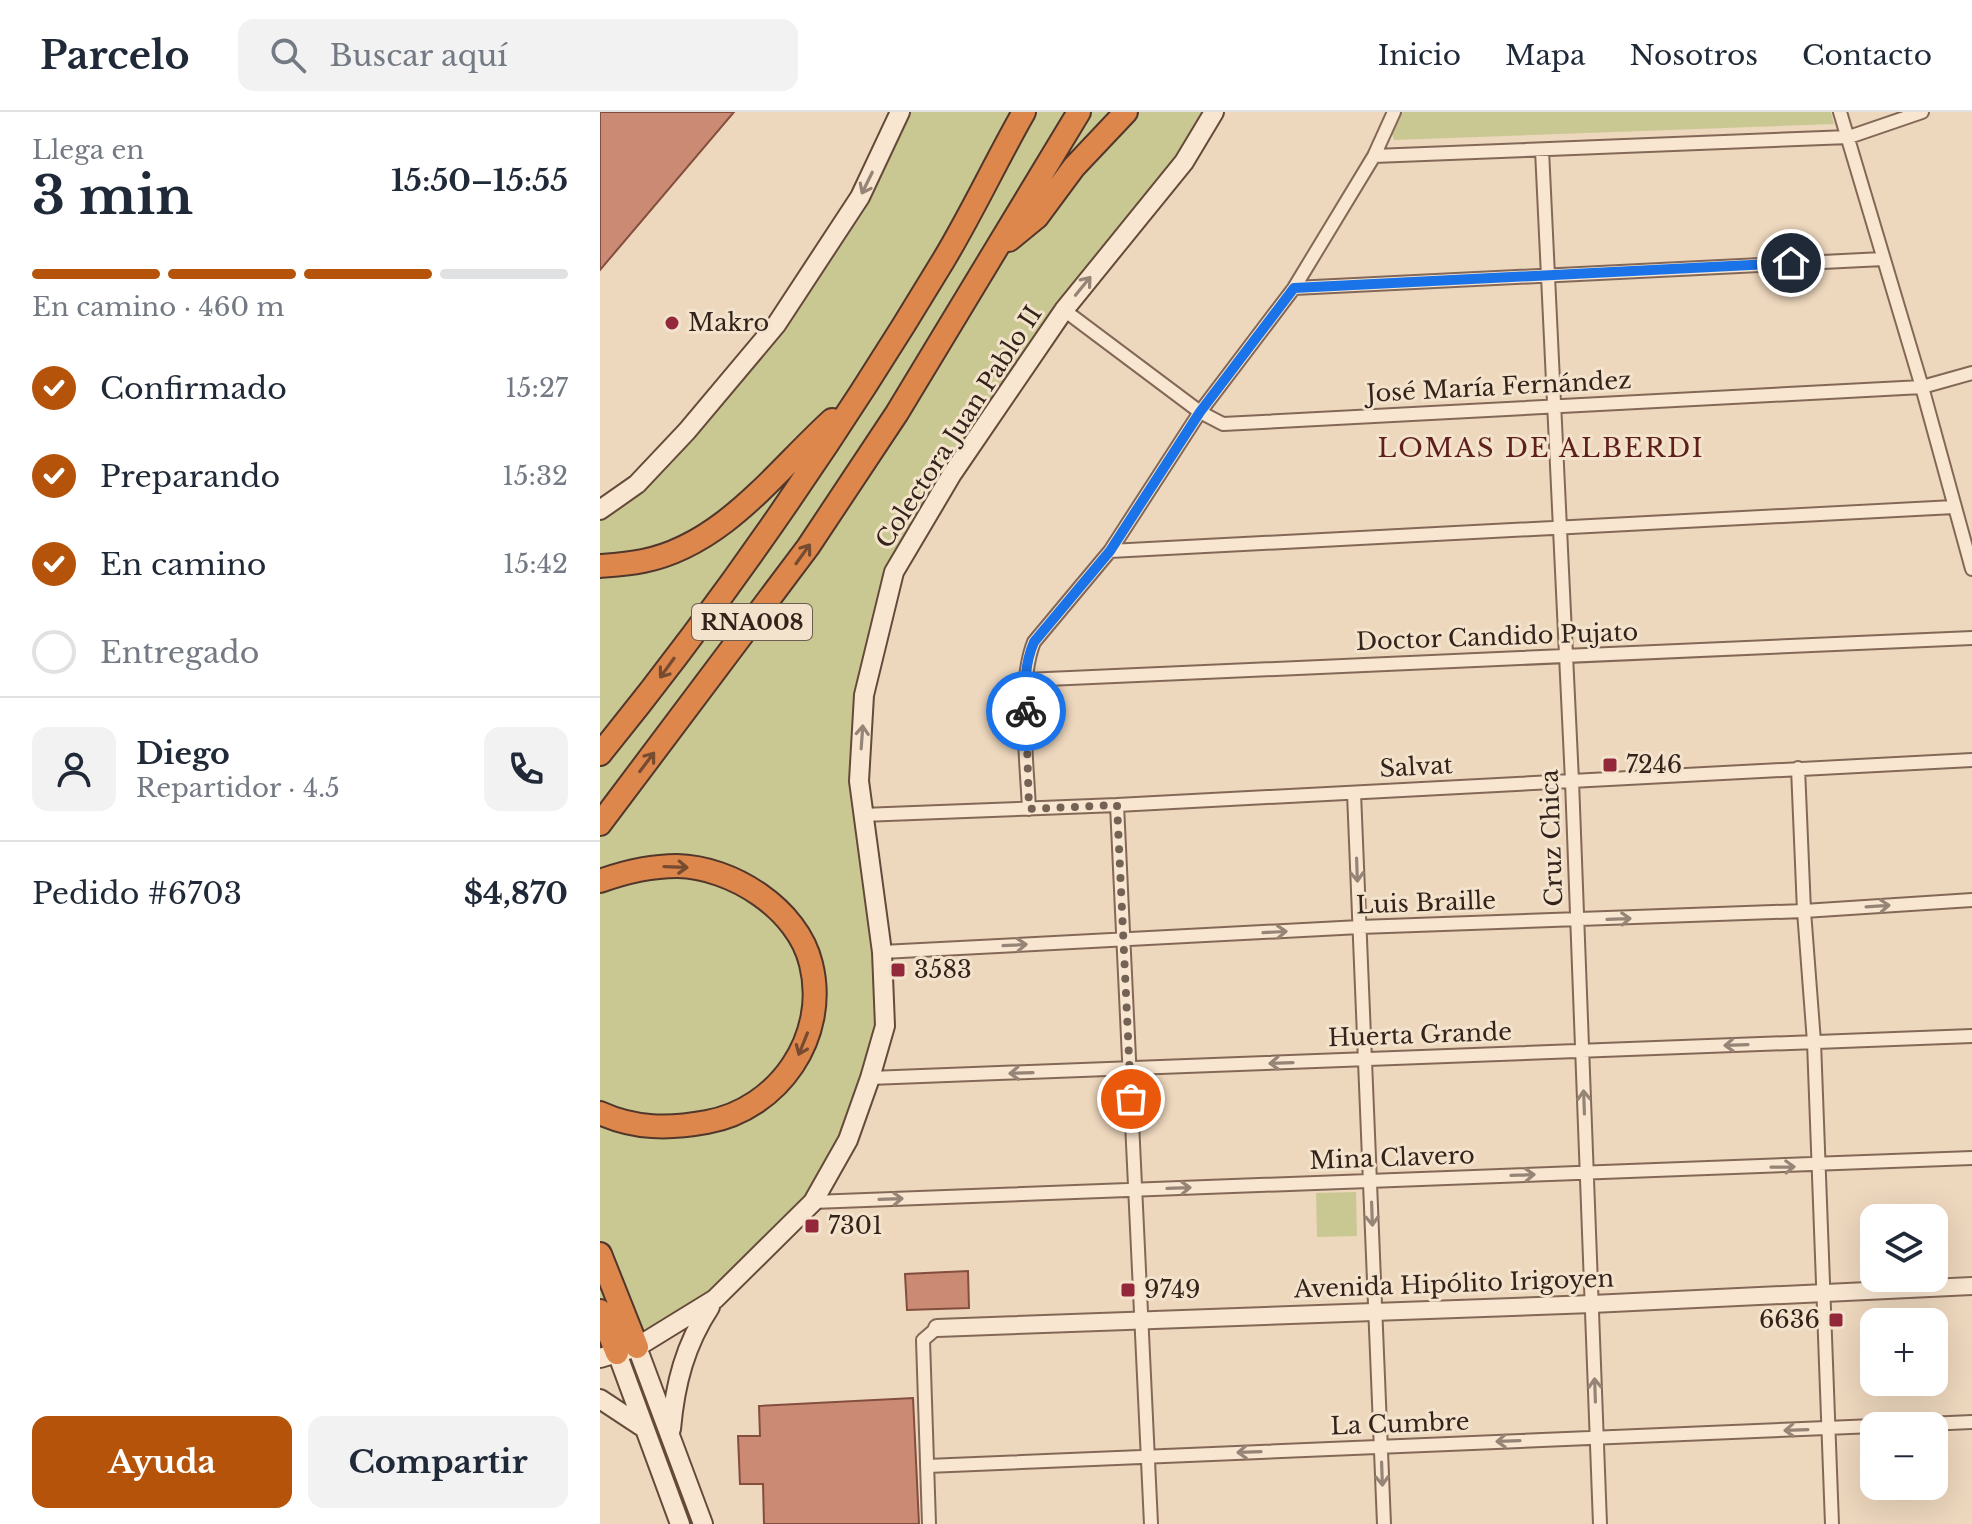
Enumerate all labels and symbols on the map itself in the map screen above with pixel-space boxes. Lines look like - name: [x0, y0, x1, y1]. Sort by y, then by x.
- one-way arrow: [859, 170, 874, 194]
- pin: [1757, 229, 1825, 297]
- one-way arrow: [1074, 277, 1092, 297]
- street label: Colectora Juan Pablo II: [869, 300, 1048, 553]
- place label: Makro: [688, 308, 769, 337]
- marker: Makro: [663, 314, 681, 332]
- street label: José María Fernández: [1363, 365, 1632, 408]
- district label: LOMAS DE ALBERDI: [1377, 432, 1705, 464]
- one-way arrow: [794, 544, 811, 565]
- road number: RNA008: [692, 604, 812, 640]
- street label: Doctor Candido Pujato: [1355, 617, 1639, 656]
- one-way arrow: [659, 657, 676, 679]
- courier: [986, 671, 1066, 751]
- one-way arrow: [854, 724, 869, 751]
- street label: Salvat: [1379, 750, 1453, 783]
- place label: 7246: [1626, 750, 1682, 779]
- one-way arrow: [639, 752, 656, 774]
- marker: 7246: [1601, 756, 1619, 774]
- street label: Cruz Chica: [1535, 768, 1568, 907]
- one-way arrow: [1350, 857, 1365, 883]
- one-way arrow: [662, 860, 689, 875]
- street label: Luis Braille: [1355, 886, 1497, 919]
- one-way arrow: [1865, 898, 1891, 913]
- one-way arrow: [1605, 911, 1632, 926]
- one-way arrow: [1261, 924, 1288, 939]
- one-way arrow: [1001, 938, 1028, 953]
- place label: 3583: [914, 955, 972, 984]
- marker: 3583: [889, 961, 907, 979]
- street label: Huerta Grande: [1327, 1017, 1512, 1052]
- one-way arrow: [795, 1031, 810, 1056]
- one-way arrow: [1723, 1037, 1750, 1052]
- one-way arrow: [1268, 1055, 1295, 1070]
- one-way arrow: [1008, 1065, 1035, 1080]
- pin: [1097, 1065, 1165, 1133]
- one-way arrow: [1576, 1089, 1591, 1116]
- street label: Mina Clavero: [1309, 1140, 1475, 1175]
- one-way arrow: [1769, 1159, 1796, 1174]
- one-way arrow: [1509, 1167, 1536, 1182]
- one-way arrow: [1165, 1181, 1192, 1196]
- one-way arrow: [877, 1191, 904, 1206]
- one-way arrow: [1364, 1200, 1379, 1227]
- place label: 7301: [828, 1211, 883, 1240]
- marker: 7301: [803, 1217, 821, 1235]
- street label: Avenida Hipólito Irigoyen: [1293, 1263, 1614, 1304]
- place label: 9749: [1144, 1275, 1201, 1304]
- marker: 9749: [1119, 1281, 1137, 1299]
- place label: 6636: [1759, 1305, 1820, 1334]
- marker: 6636: [1827, 1311, 1845, 1329]
- one-way arrow: [1587, 1377, 1602, 1404]
- street label: La Cumbre: [1330, 1407, 1470, 1440]
- one-way arrow: [1783, 1422, 1810, 1437]
- one-way arrow: [1495, 1434, 1522, 1449]
- one-way arrow: [1236, 1445, 1263, 1460]
- one-way arrow: [1375, 1460, 1390, 1487]

